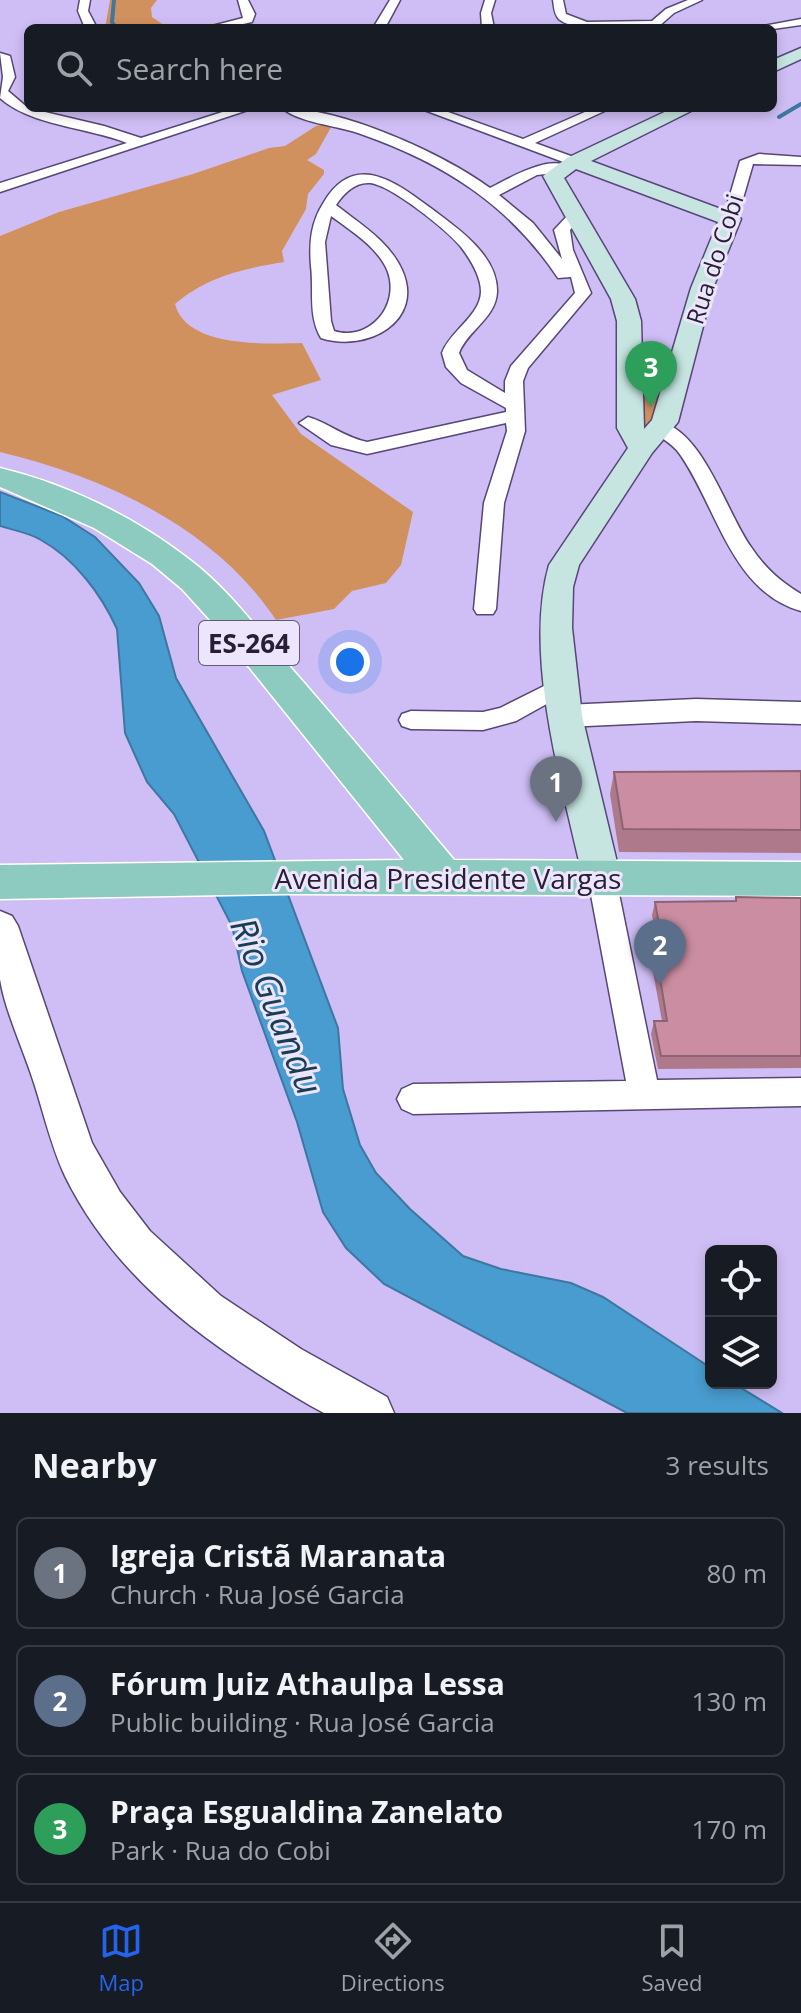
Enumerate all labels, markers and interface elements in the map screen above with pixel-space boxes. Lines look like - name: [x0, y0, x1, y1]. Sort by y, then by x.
- search box: [24, 24, 777, 112]
- icon: search: [52, 46, 96, 90]
- text: Search here: [116, 48, 283, 89]
- street label: Rua do Cobi: [677, 190, 751, 328]
- pin: 3: [625, 341, 677, 407]
- road number: ES-264: [199, 621, 299, 665]
- your location: [330, 642, 370, 682]
- pin: 1: [530, 756, 582, 822]
- street label: Avenida Presidente Vargas: [275, 859, 621, 897]
- water label: Rio Guandu: [219, 910, 335, 1102]
- pin: 2: [634, 919, 686, 985]
- map controls: [705, 1245, 777, 1389]
- button: locate: [705, 1245, 777, 1317]
- button: layers: [705, 1317, 777, 1389]
- text: Nearby: [32, 1442, 157, 1488]
- text: 3 results: [666, 1447, 769, 1483]
- text: Igreja Cristã Maranata: [110, 1535, 446, 1576]
- text: 1: [53, 1555, 67, 1591]
- text: 80 m: [706, 1555, 767, 1591]
- text: Church · Rua José Garcia: [110, 1576, 405, 1612]
- text: Fórum Juiz Athaulpa Lessa: [110, 1663, 505, 1704]
- text: 2: [53, 1683, 67, 1719]
- text: 130 m: [692, 1683, 767, 1719]
- text: Public building · Rua José Garcia: [110, 1704, 495, 1740]
- text: Praça Esgualdina Zanelato: [110, 1791, 503, 1832]
- text: 3: [53, 1811, 67, 1847]
- text: 170 m: [692, 1811, 767, 1847]
- text: Park · Rua do Cobi: [110, 1832, 331, 1868]
- tab: Map: [98, 1919, 144, 1997]
- tab: Directions: [341, 1919, 445, 1997]
- tab: Saved: [641, 1919, 703, 1997]

